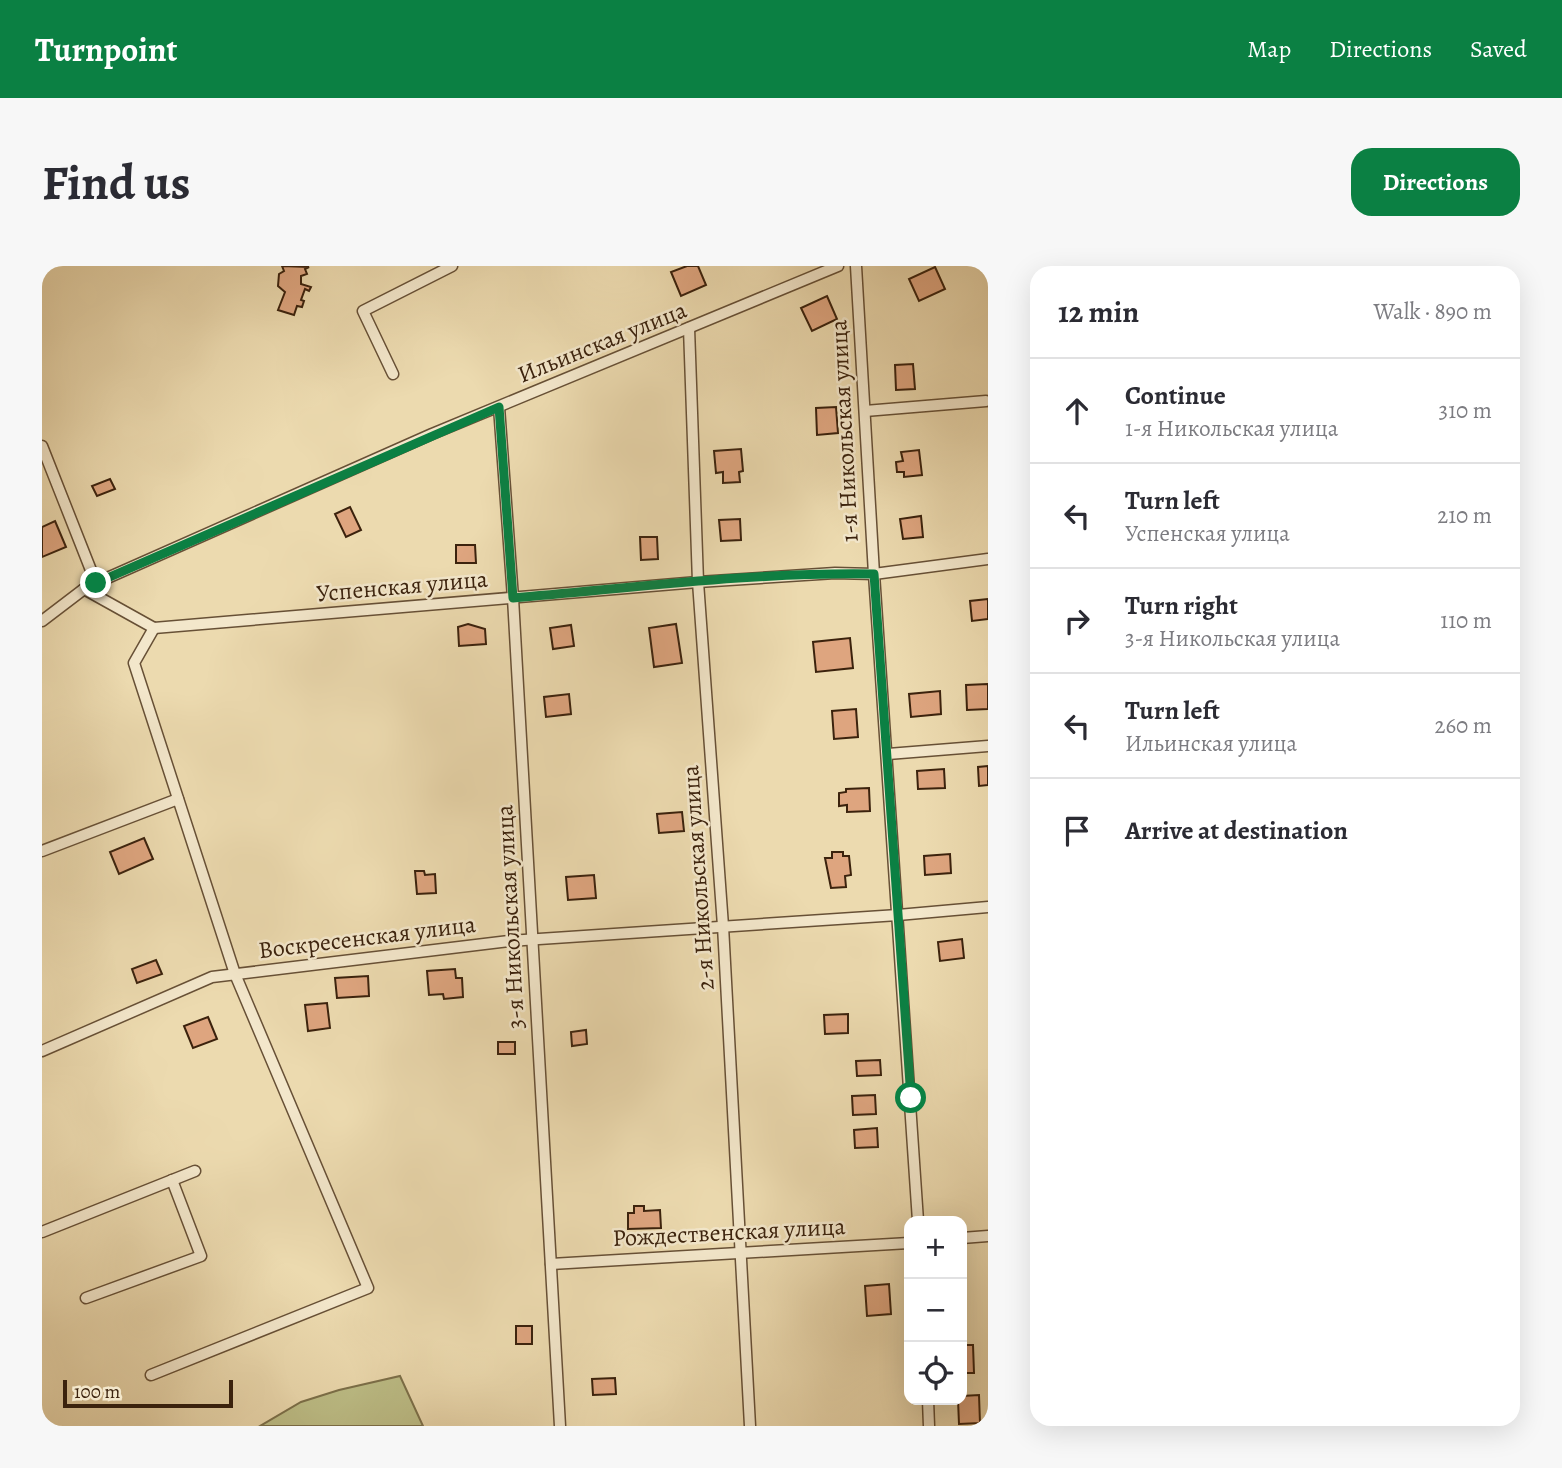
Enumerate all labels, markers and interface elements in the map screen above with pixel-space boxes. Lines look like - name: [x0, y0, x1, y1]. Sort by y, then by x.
- text: Turnpoint: [35, 27, 177, 72]
- text: Map: [1247, 33, 1291, 65]
- text: Directions: [1329, 33, 1432, 65]
- text: Saved: [1470, 33, 1527, 65]
- button: Directions: [1351, 148, 1520, 216]
- text: Find us: [42, 149, 190, 216]
- text: 12 min: [1058, 292, 1139, 332]
- street label: Ильинская улица: [513, 294, 691, 390]
- text: Walk · 890 m: [1373, 296, 1492, 327]
- street label: 1-я Никольская улица: [822, 319, 866, 543]
- text: Continue: [1125, 378, 1226, 413]
- icon: ahead: [1058, 392, 1096, 430]
- text: 310 m: [1439, 395, 1492, 426]
- text: 1-я Никольская улица: [1125, 413, 1338, 444]
- text: Turn left: [1125, 483, 1220, 518]
- icon: left: [1058, 497, 1096, 535]
- text: 210 m: [1437, 500, 1492, 531]
- text: Успенская улица: [1125, 518, 1290, 549]
- street label: Успенская улица: [315, 563, 489, 609]
- route end: [80, 567, 111, 598]
- text: Turn right: [1125, 588, 1238, 623]
- icon: right: [1058, 602, 1096, 640]
- text: 110 m: [1440, 605, 1492, 636]
- text: 3-я Никольская улица: [1125, 623, 1340, 654]
- text: Turn left: [1125, 693, 1220, 728]
- icon: left: [1058, 707, 1096, 745]
- text: 260 m: [1434, 710, 1492, 741]
- text: Ильинская улица: [1125, 728, 1297, 759]
- street label: 2-я Никольская улица: [674, 764, 722, 992]
- street label: 3-я Никольская улица: [488, 804, 532, 1030]
- icon: arrive: [1058, 812, 1096, 850]
- text: Arrive at destination: [1125, 813, 1348, 848]
- street label: Воскресенская улица: [257, 908, 477, 966]
- route start: [895, 1082, 926, 1113]
- street label: Рождественская улица: [612, 1210, 846, 1254]
- map controls: [904, 1216, 967, 1405]
- button: +: [904, 1216, 967, 1279]
- button: −: [904, 1279, 967, 1342]
- button: locate: [904, 1342, 967, 1405]
- scale bar: [63, 1377, 233, 1409]
- text: 100 m: [74, 1379, 120, 1405]

